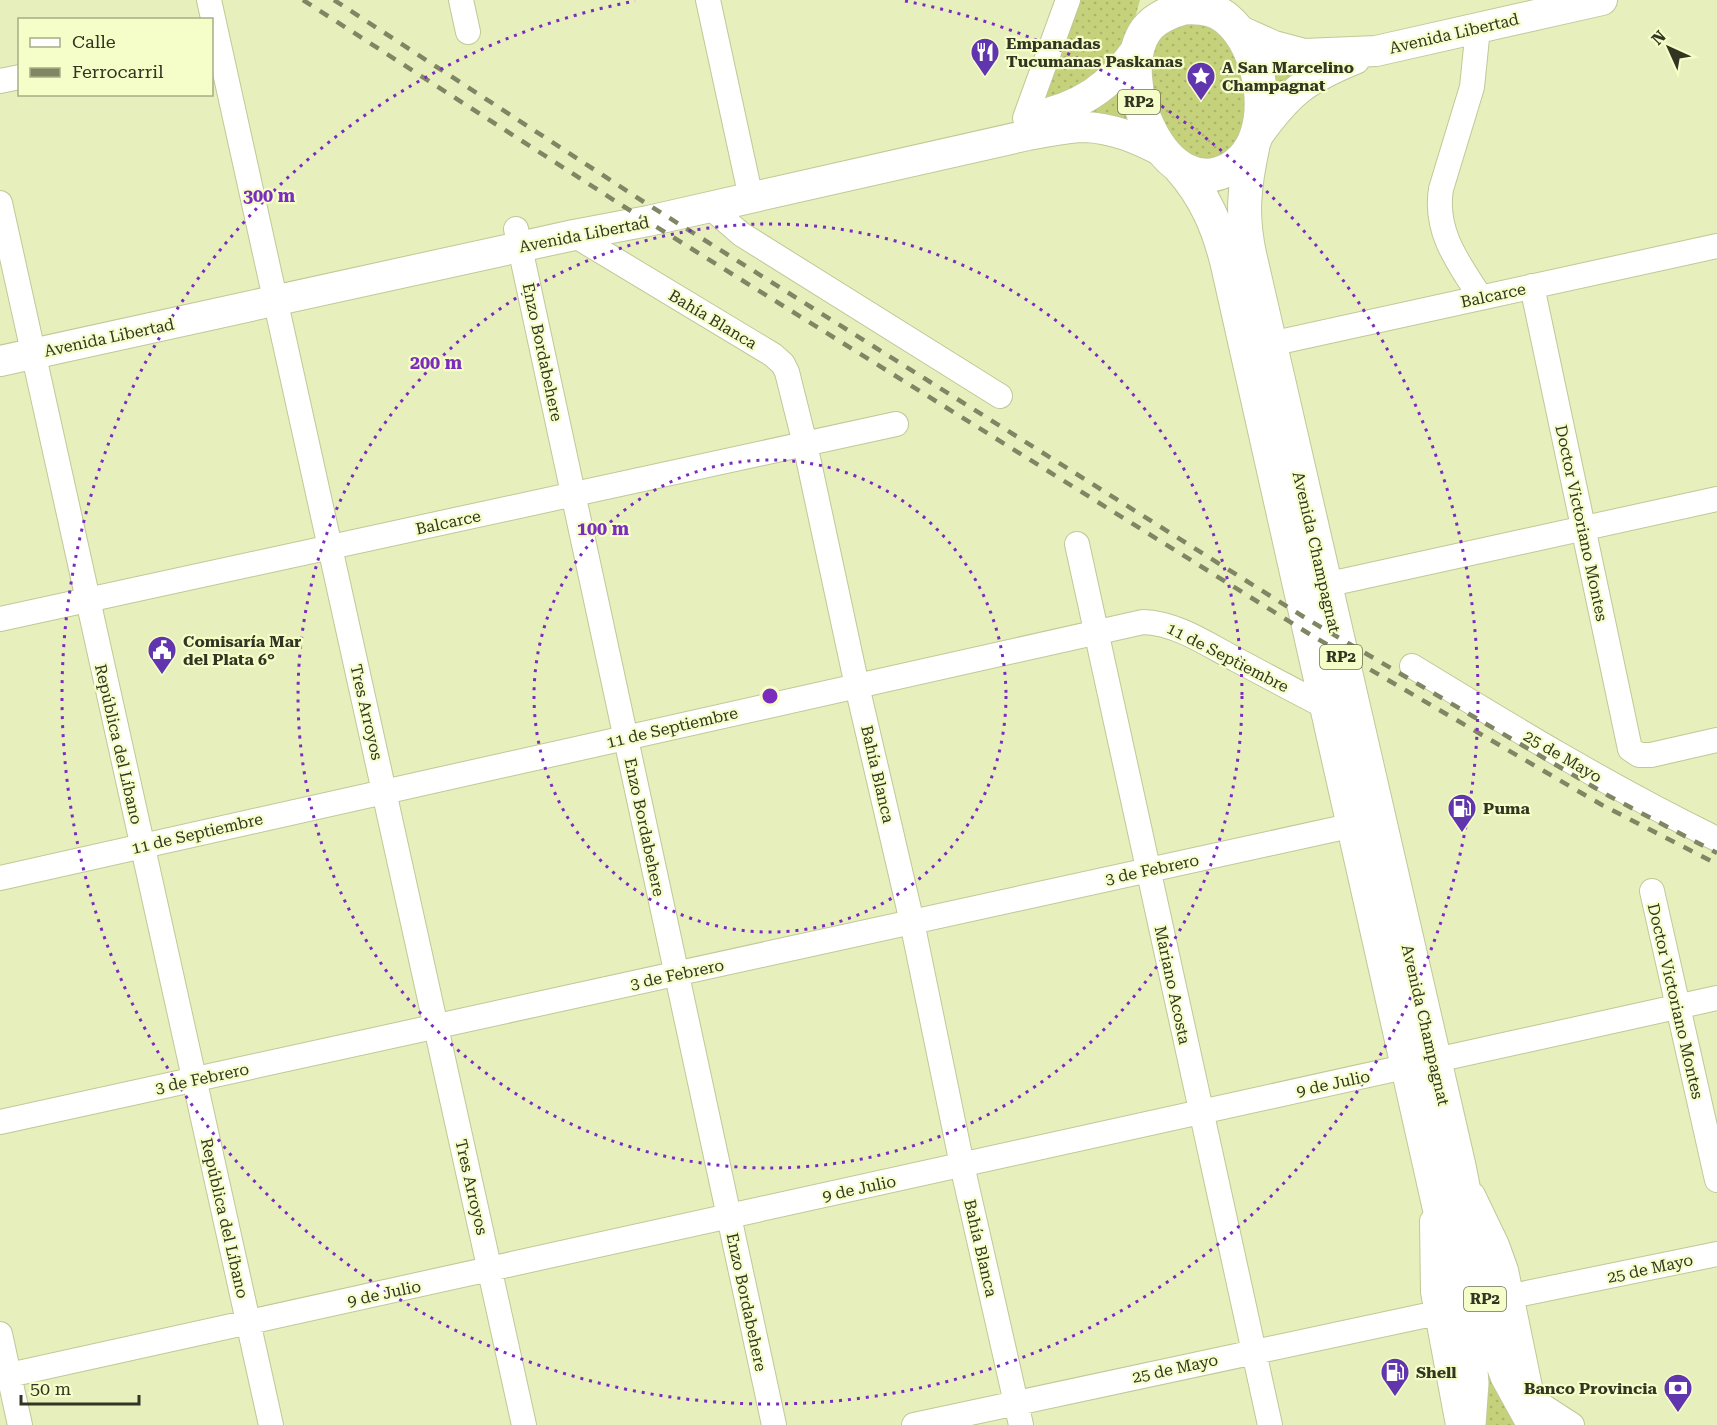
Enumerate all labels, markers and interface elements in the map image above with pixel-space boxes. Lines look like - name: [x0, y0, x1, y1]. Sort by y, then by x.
- street label: Avenida Libertad: [1387, 9, 1521, 58]
- legend: [18, 18, 213, 96]
- north arrow: [1639, 18, 1699, 78]
- text: N: [1648, 27, 1670, 49]
- text: Calle: [72, 31, 116, 52]
- place label: Empanadas Tucumanas Paskanas: [1006, 34, 1183, 71]
- restaurant icon: Empanadas Tucumanas Paskanas: [969, 36, 1001, 78]
- place label: A San Marcelino Champagnat: [1222, 58, 1354, 95]
- place icon: A San Marcelino Champagnat: [1185, 60, 1217, 102]
- text: Ferrocarril: [72, 61, 164, 82]
- road number: RP2: [1118, 90, 1160, 114]
- text: 300 m: [243, 185, 296, 206]
- street label: Avenida Libertad: [517, 213, 651, 256]
- street label: Balcarce: [1459, 279, 1528, 312]
- street label: Enzo Bordabehere: [519, 281, 567, 423]
- street label: Bahía Blanca: [665, 286, 761, 353]
- street label: Avenida Libertad: [42, 314, 176, 361]
- text: 200 m: [410, 352, 463, 373]
- street label: Doctor Victoriano Montes: [1551, 423, 1612, 623]
- street label: Avenida Champagnat: [1289, 470, 1344, 635]
- street label: Balcarce: [414, 506, 483, 539]
- text: 100 m: [577, 518, 630, 539]
- street label: 11 de Septiembre: [1164, 619, 1292, 696]
- place label: Comisaría Mar del Plata 6°: [183, 632, 301, 669]
- public building icon: Comisaría Mar del Plata 6°: [146, 634, 178, 676]
- road number: RP2: [1320, 645, 1362, 669]
- street label: República del Líbano: [91, 662, 146, 826]
- street label: Tres Arroyos: [346, 662, 387, 762]
- centre of rings: [760, 686, 780, 706]
- street label: 11 de Septiembre: [605, 703, 740, 752]
- street label: Bahía Blanca: [857, 723, 898, 825]
- street label: 25 de Mayo: [1520, 726, 1605, 787]
- street label: Enzo Bordabehere: [621, 756, 669, 898]
- fuel station icon: Puma: [1446, 792, 1478, 834]
- place label: Puma: [1483, 799, 1530, 818]
- street label: 11 de Septiembre: [130, 809, 265, 858]
- street label: 3 de Febrero: [1103, 850, 1201, 889]
- street label: Doctor Victoriano Montes: [1644, 901, 1707, 1101]
- street label: Mariano Acosta: [1151, 924, 1194, 1046]
- street label: Avenida Champagnat: [1398, 943, 1453, 1108]
- street label: 3 de Febrero: [628, 955, 726, 994]
- street label: 3 de Febrero: [153, 1059, 251, 1098]
- street label: 9 de Julio: [1295, 1066, 1372, 1101]
- street label: República del Líbano: [197, 1136, 252, 1300]
- street label: Tres Arroyos: [451, 1137, 492, 1237]
- street label: 9 de Julio: [821, 1171, 898, 1206]
- street label: Bahía Blanca: [960, 1197, 1001, 1299]
- street label: Enzo Bordabehere: [723, 1231, 771, 1373]
- street label: 25 de Mayo: [1605, 1250, 1695, 1287]
- street label: 9 de Julio: [346, 1276, 423, 1311]
- road number: RP2: [1464, 1287, 1506, 1311]
- street label: 25 de Mayo: [1130, 1350, 1220, 1387]
- fuel station icon: Shell: [1379, 1356, 1411, 1398]
- place label: Shell: [1416, 1363, 1457, 1382]
- scale bar: [21, 1368, 140, 1406]
- bank icon: Banco Provincia: [1662, 1372, 1694, 1414]
- text: 50 m: [30, 1378, 71, 1399]
- place label: Banco Provincia: [1524, 1379, 1658, 1398]

